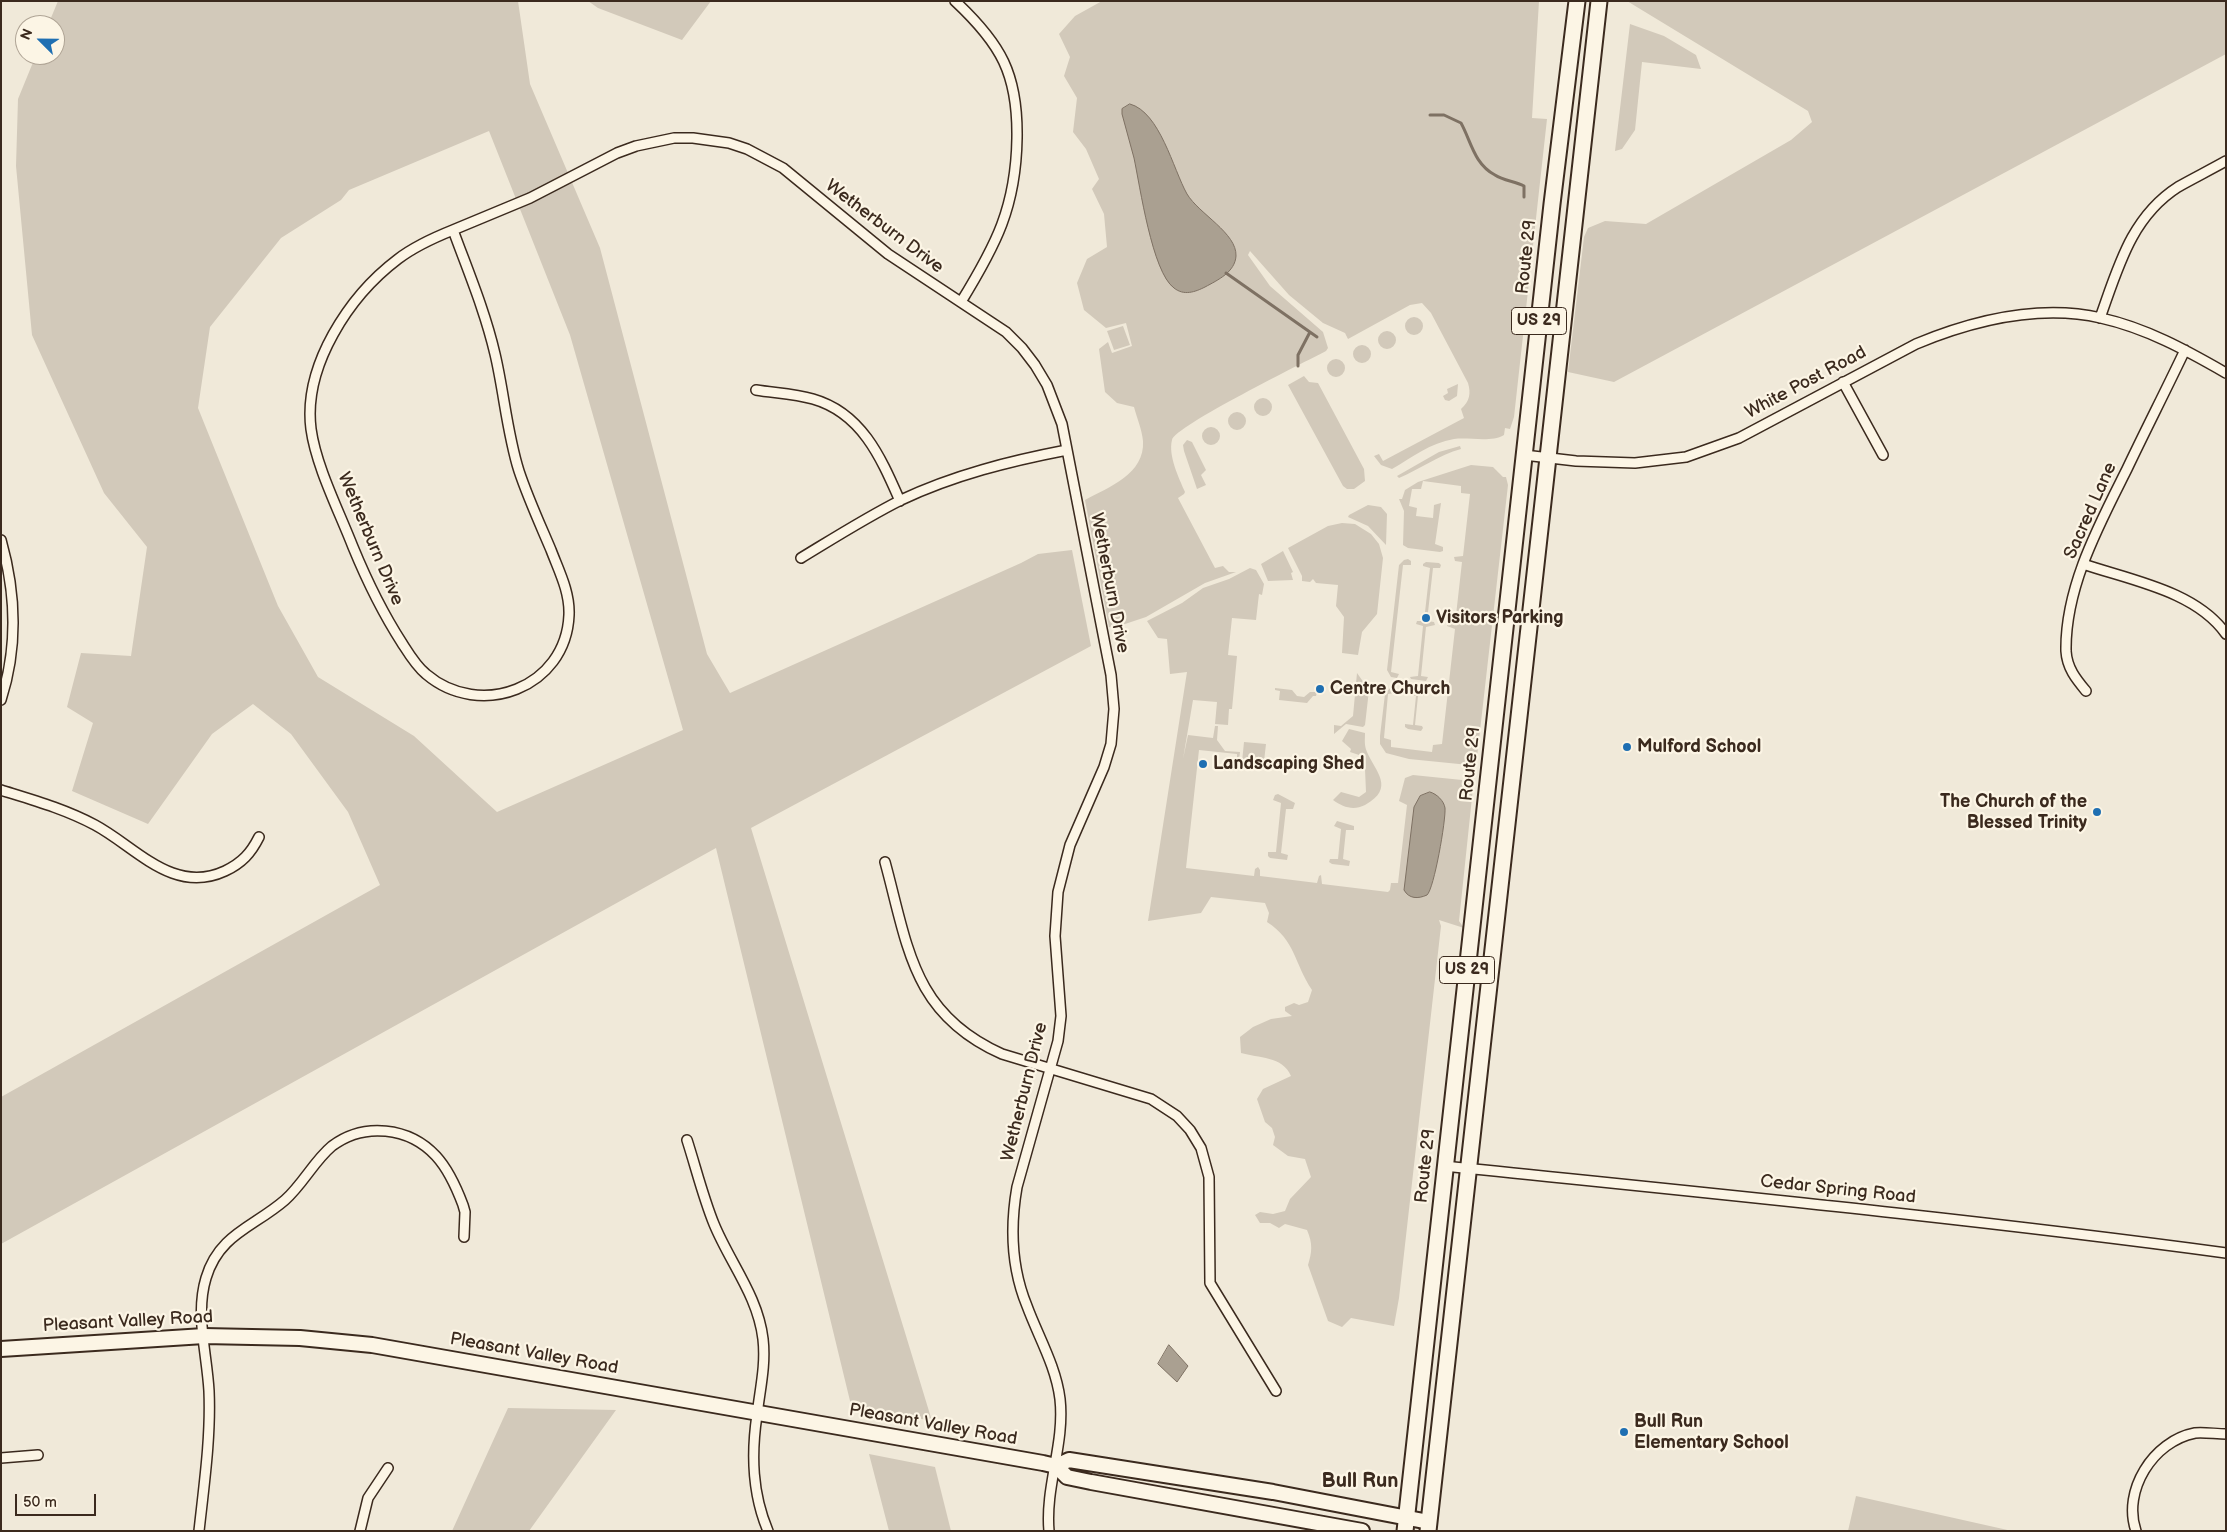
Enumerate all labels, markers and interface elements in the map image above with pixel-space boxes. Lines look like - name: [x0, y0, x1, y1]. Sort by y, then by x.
- north arrow: [15, 15, 65, 65]
- text: N: [17, 26, 37, 43]
- street label: Wetherburn Drive: [821, 175, 947, 279]
- street label: Route 29: [1512, 219, 1542, 295]
- road number: US 29: [1512, 308, 1566, 334]
- street label: White Post Road: [1742, 342, 1870, 424]
- street label: Sacred Lane: [2060, 459, 2122, 563]
- street label: Wetherburn Drive: [332, 469, 408, 609]
- street label: Wetherburn Drive: [1085, 511, 1133, 655]
- place label: Visitors Parking: [1436, 607, 1564, 629]
- marker: Visitors Parking: [1420, 612, 1432, 624]
- place label: Centre Church: [1330, 678, 1450, 700]
- marker: Centre Church: [1314, 683, 1326, 695]
- street label: Route 29: [1456, 726, 1486, 802]
- place label: Mulford School: [1637, 736, 1761, 758]
- marker: Mulford School: [1621, 741, 1633, 753]
- place label: Landscaping Shed: [1213, 753, 1364, 775]
- marker: Landscaping Shed: [1197, 758, 1209, 770]
- place label: The Church of the Blessed Trinity: [1940, 791, 2087, 834]
- marker: The Church of the Blessed Trinity: [2091, 806, 2103, 818]
- road number: US 29: [1440, 956, 1494, 984]
- street label: Wetherburn Drive: [997, 1020, 1053, 1164]
- street label: Route 29: [1411, 1128, 1441, 1204]
- street label: Cedar Spring Road: [1759, 1171, 1917, 1209]
- street label: Pleasant Valley Road: [42, 1307, 214, 1337]
- street label: Pleasant Valley Road: [448, 1329, 620, 1379]
- street label: Pleasant Valley Road: [847, 1400, 1019, 1450]
- place label: Bull Run Elementary School: [1634, 1411, 1789, 1454]
- marker: Bull Run Elementary School: [1618, 1426, 1630, 1438]
- district label: Bull Run: [1322, 1470, 1398, 1494]
- scale bar: [18, 1484, 99, 1516]
- text: 50 m: [23, 1493, 57, 1512]

